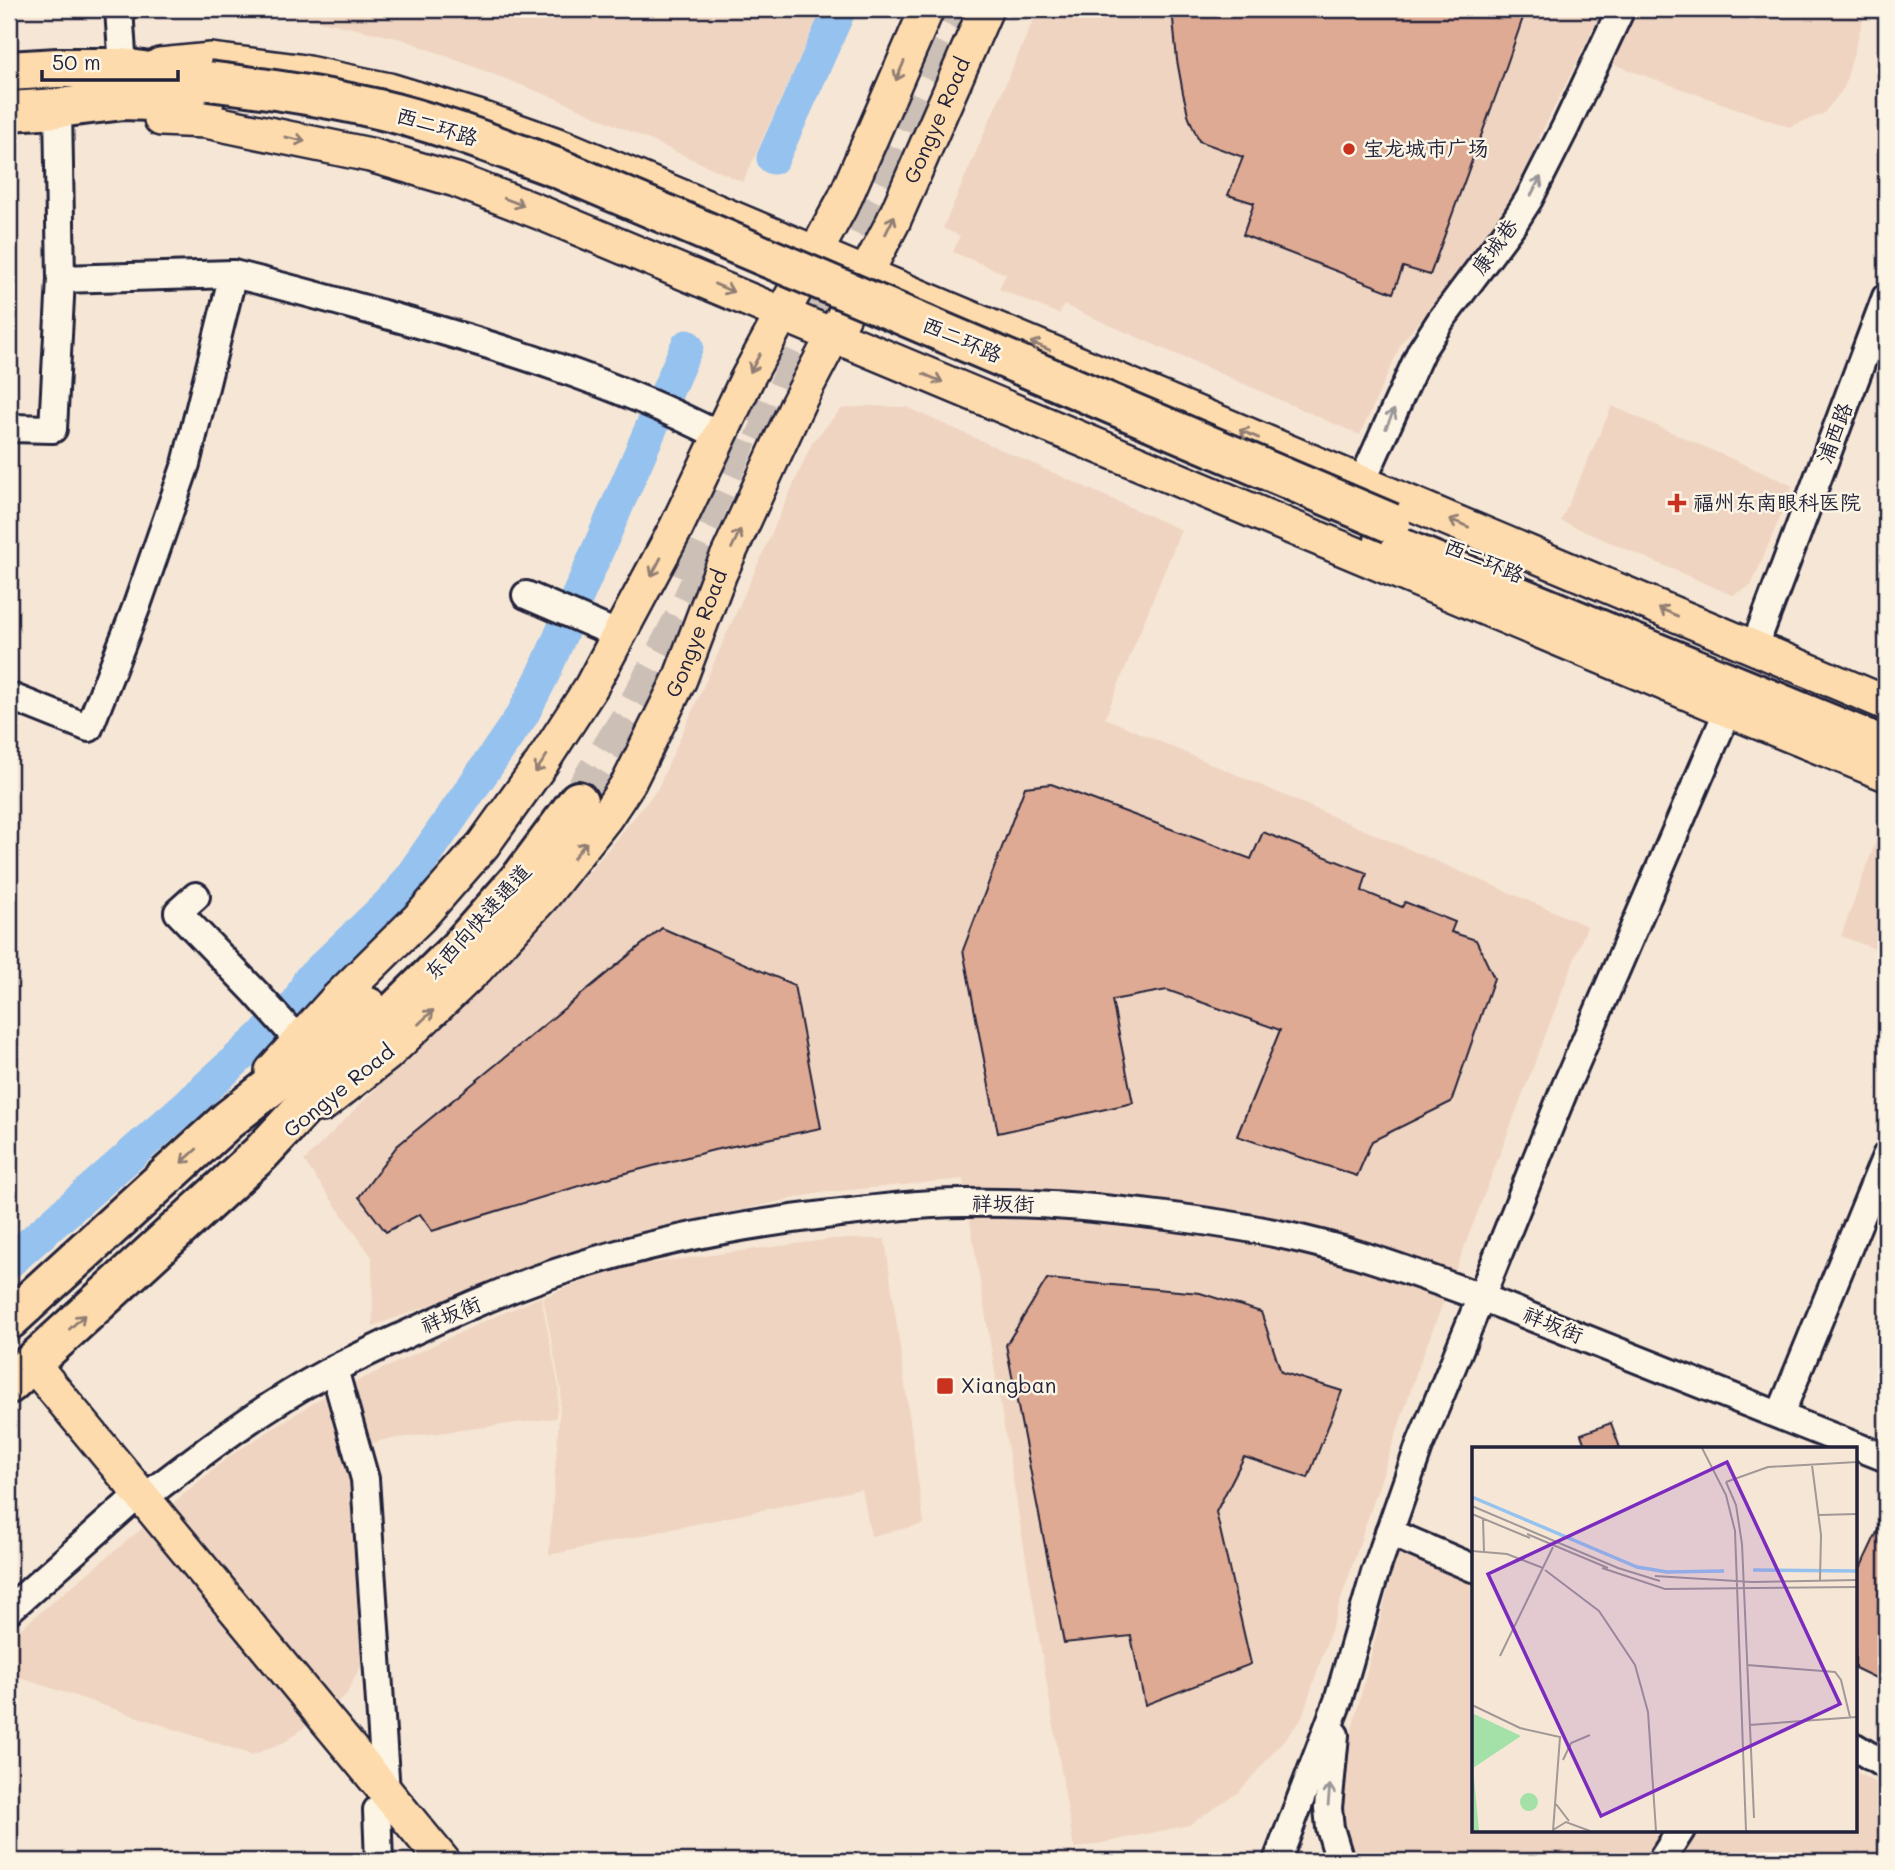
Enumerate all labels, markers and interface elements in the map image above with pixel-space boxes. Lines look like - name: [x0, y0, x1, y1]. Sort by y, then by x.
- scale bar: [42, 38, 178, 82]
- text: 50 m: [52, 48, 101, 75]
- street label: Gongye Road: [897, 53, 975, 187]
- one-way arrow: [892, 60, 905, 82]
- street label: 西二环路: [393, 100, 482, 151]
- one-way arrow: [283, 133, 306, 147]
- place label: 宝龙城市广场: [1363, 134, 1489, 161]
- marker: 宝龙城市广场: [1341, 141, 1357, 157]
- one-way arrow: [1530, 176, 1543, 197]
- one-way arrow: [502, 196, 524, 209]
- street label: 康城巷: [1464, 213, 1523, 280]
- one-way arrow: [884, 215, 898, 236]
- one-way arrow: [713, 283, 734, 296]
- street label: 西二环路: [919, 310, 1007, 367]
- one-way arrow: [1029, 339, 1051, 352]
- one-way arrow: [748, 352, 762, 372]
- one-way arrow: [922, 372, 944, 385]
- street label: 浦西路: [1810, 398, 1857, 467]
- one-way arrow: [1384, 409, 1397, 430]
- one-way arrow: [1239, 427, 1261, 440]
- place label: 福州东南眼科医院: [1693, 488, 1861, 515]
- marker: 福州东南眼科医院: [1667, 493, 1687, 513]
- one-way arrow: [1449, 516, 1470, 529]
- one-way arrow: [729, 529, 743, 550]
- street label: 西二环路: [1441, 531, 1529, 588]
- one-way arrow: [648, 556, 662, 577]
- street label: Gongye Road: [658, 565, 732, 701]
- one-way arrow: [1658, 605, 1680, 618]
- one-way arrow: [534, 753, 548, 773]
- one-way arrow: [572, 842, 587, 860]
- street label: 东西向快速通道: [418, 857, 536, 985]
- one-way arrow: [417, 1009, 434, 1026]
- street label: Gongye Road: [277, 1037, 399, 1143]
- one-way arrow: [180, 1148, 198, 1164]
- street label: 祥坂街: [971, 1188, 1035, 1217]
- street label: 祥坂街: [416, 1289, 485, 1338]
- street label: 祥坂街: [1519, 1299, 1588, 1348]
- one-way arrow: [68, 1313, 85, 1330]
- place label: Xiangban: [961, 1371, 1056, 1398]
- marker: Xiangban: [935, 1376, 955, 1396]
- inset map: [1472, 1447, 1856, 1832]
- one-way arrow: [1323, 1784, 1336, 1806]

